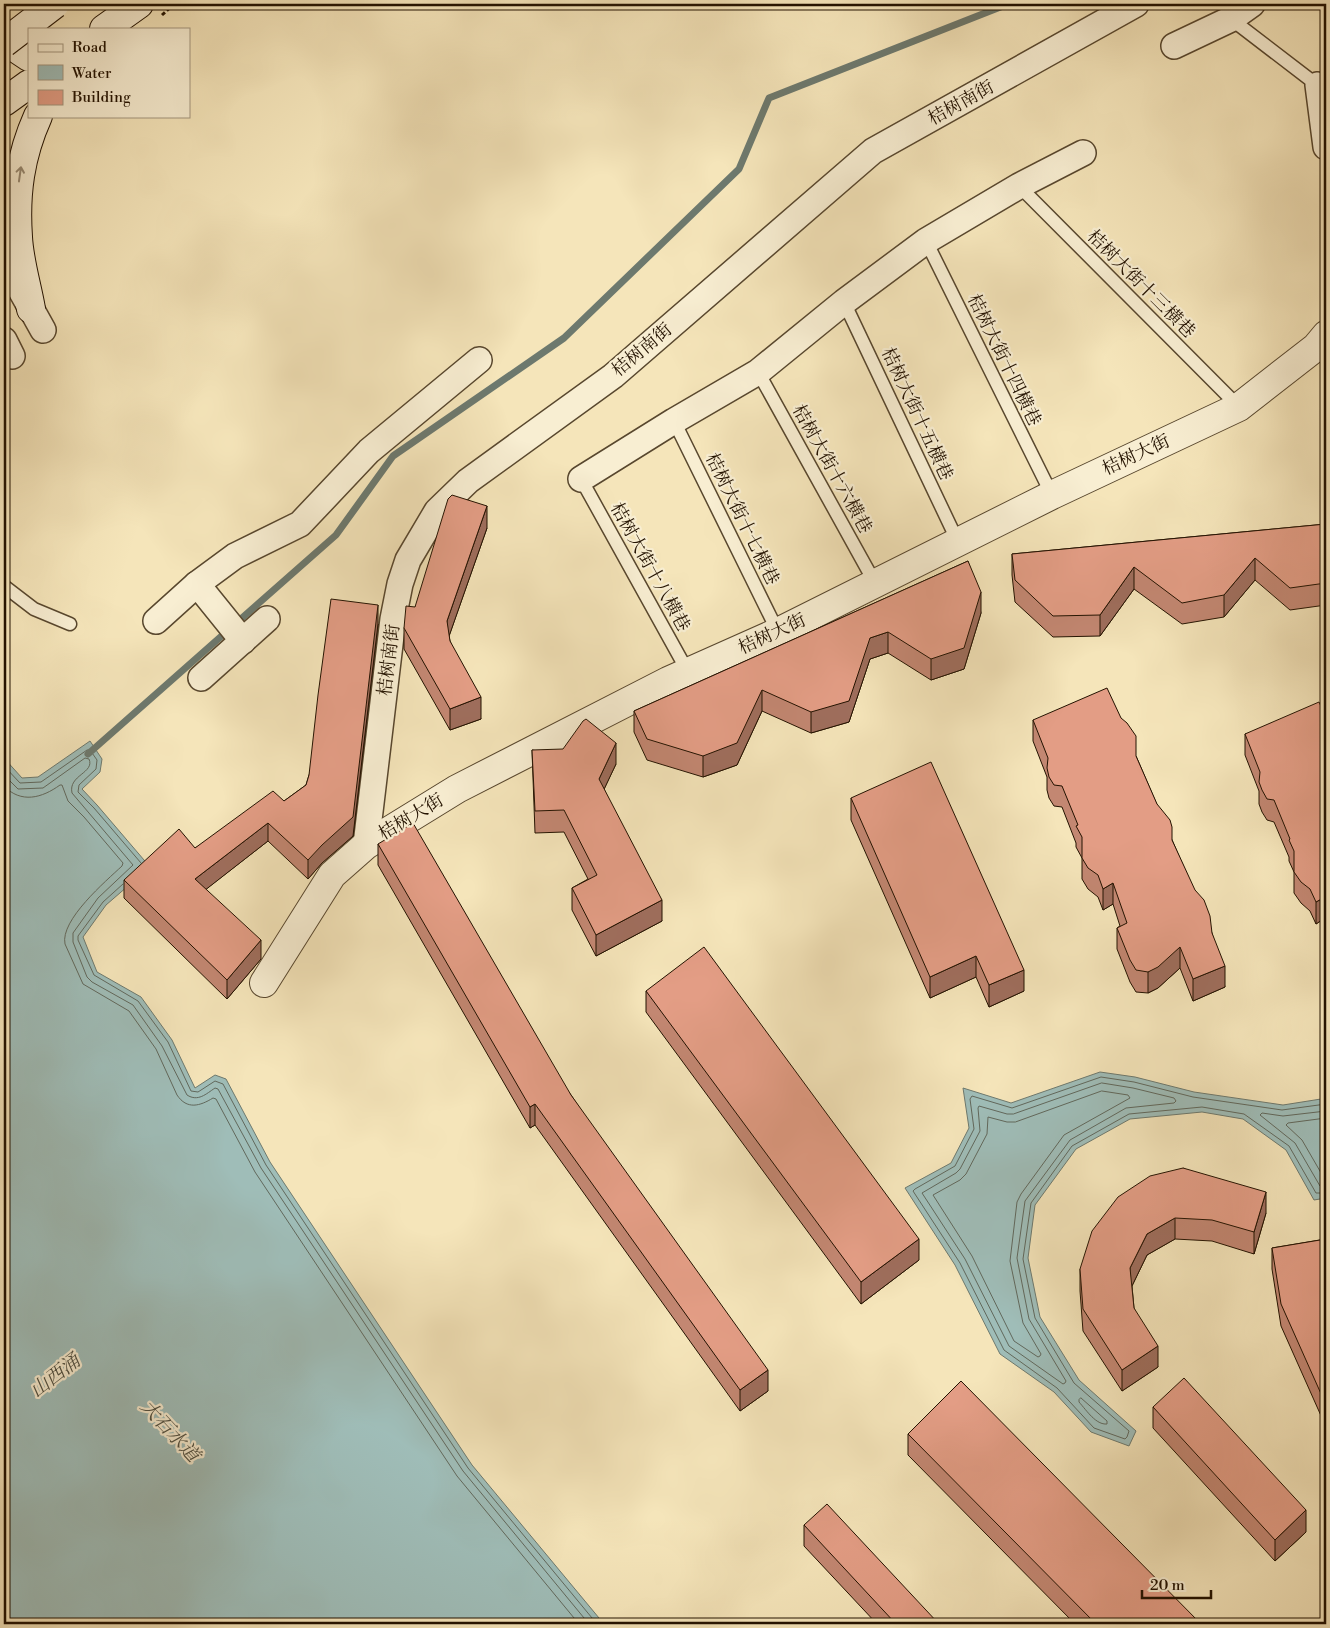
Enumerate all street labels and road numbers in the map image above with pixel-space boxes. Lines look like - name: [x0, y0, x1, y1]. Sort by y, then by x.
- street label: 桔树南街: [924, 75, 998, 131]
- street label: 桔树大街十三横巷: [1082, 225, 1200, 343]
- street label: 桔树大街十四横巷: [962, 290, 1046, 430]
- street label: 桔树南街: [607, 318, 677, 382]
- street label: 桔树大街十五横巷: [876, 344, 958, 484]
- street label: 桔树大街十六横巷: [787, 400, 877, 538]
- street label: 桔树大街: [1099, 429, 1173, 481]
- street label: 桔树大街十七横巷: [700, 449, 784, 589]
- street label: 桔树大街十八横巷: [605, 498, 695, 636]
- street label: 桔树大街: [735, 608, 809, 660]
- street label: 桔树南街: [373, 623, 405, 697]
- street label: 桔树大街: [374, 789, 448, 845]

